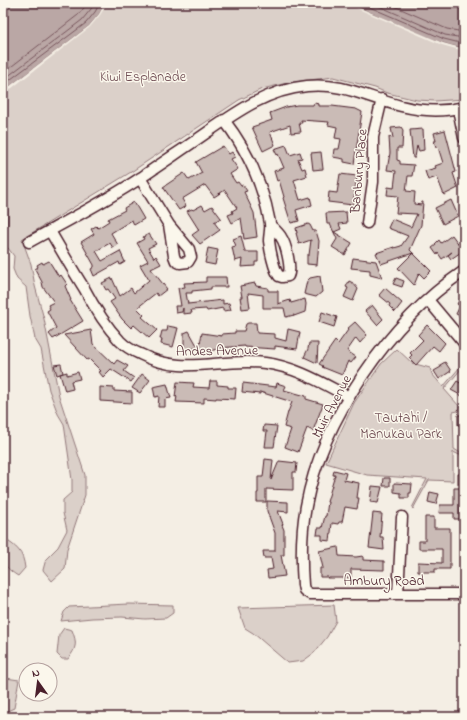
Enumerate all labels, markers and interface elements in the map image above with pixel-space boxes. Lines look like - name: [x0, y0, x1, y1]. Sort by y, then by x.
- park label: Kiwi Esplanade: [100, 67, 187, 88]
- street label: Banbury Place: [345, 127, 375, 215]
- street label: Andes Avenue: [176, 340, 259, 363]
- street label: Muir Avenue: [307, 371, 358, 442]
- park label: Tautahi / Manukau Park: [360, 408, 443, 445]
- street label: Ambury Road: [344, 571, 425, 593]
- north arrow: [18, 662, 58, 702]
- text: N: [30, 665, 41, 682]

